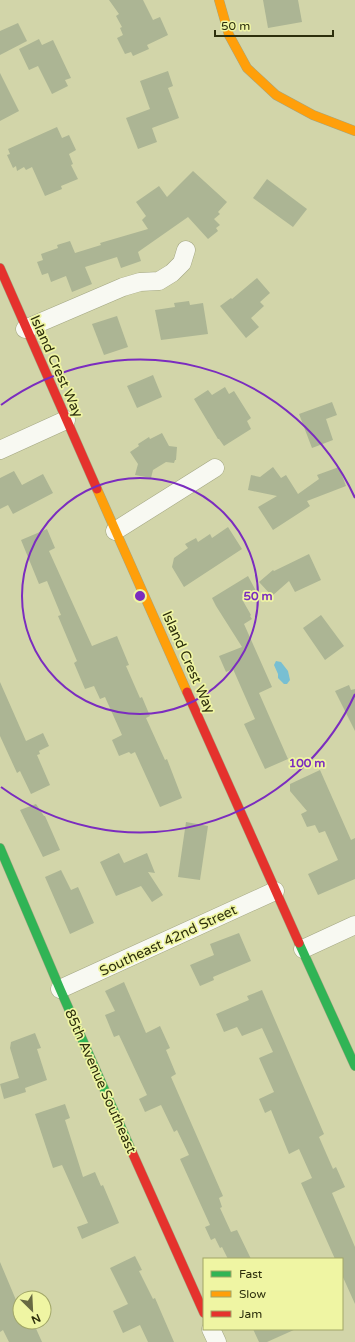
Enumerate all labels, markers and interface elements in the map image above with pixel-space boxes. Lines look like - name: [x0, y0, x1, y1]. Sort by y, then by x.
- scale bar: [215, 12, 333, 38]
- text: 50 m: [221, 19, 250, 33]
- street label: Island Crest Way: [26, 312, 87, 420]
- centre of rings: [133, 589, 147, 603]
- text: 50 m: [243, 589, 273, 603]
- street label: Island Crest Way: [158, 608, 219, 716]
- text: 100 m: [289, 756, 325, 770]
- street label: Southeast 42nd Street: [97, 901, 240, 980]
- street label: 85th Avenue Southeast: [61, 1006, 140, 1157]
- legend: [203, 1258, 343, 1330]
- text: Fast: [239, 1267, 263, 1281]
- text: Slow: [239, 1287, 266, 1301]
- north arrow: [12, 1290, 52, 1330]
- text: Jam: [239, 1307, 262, 1321]
- text: N: [29, 1311, 43, 1326]

